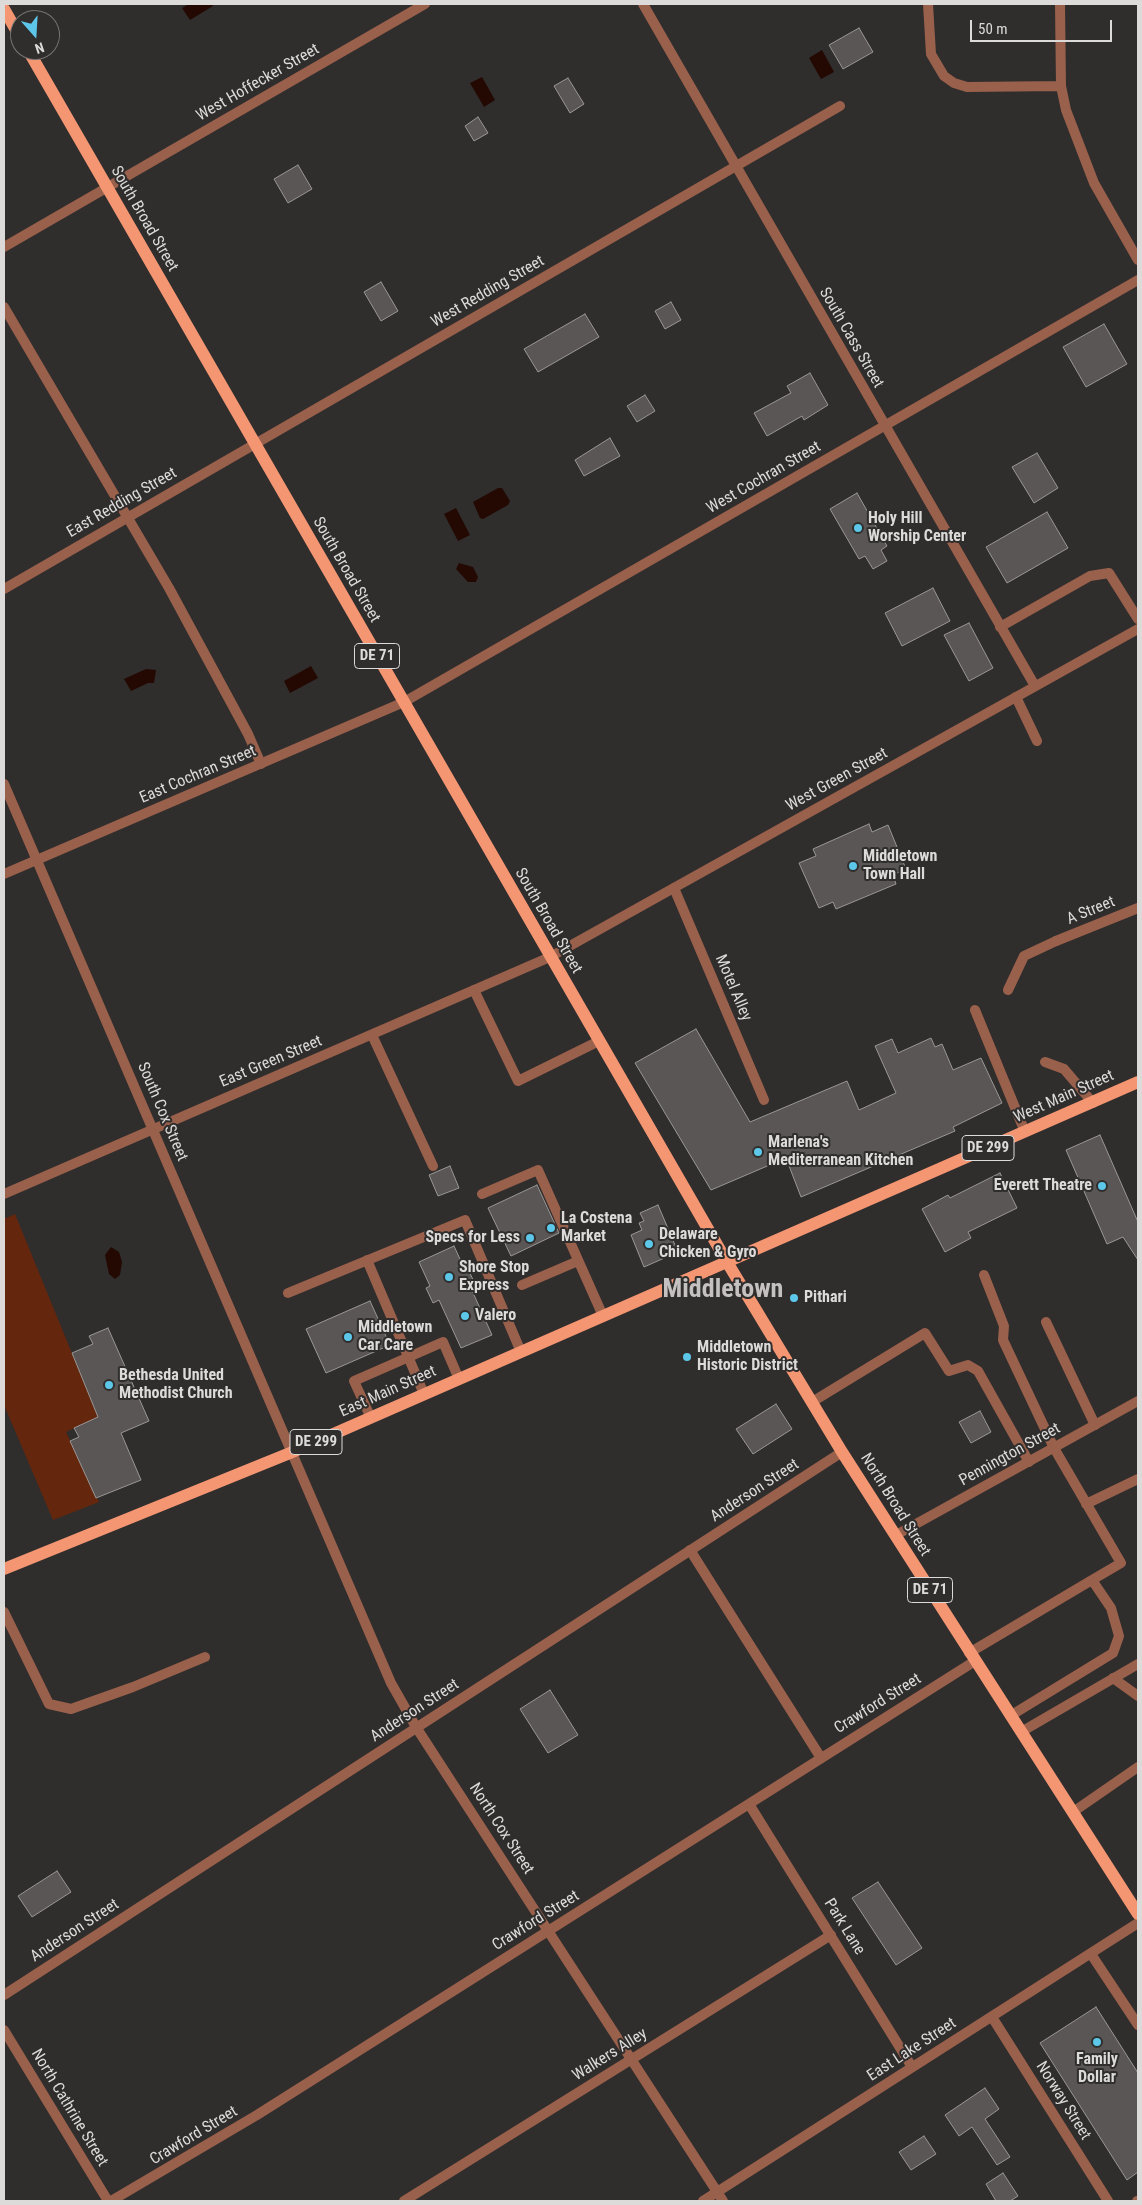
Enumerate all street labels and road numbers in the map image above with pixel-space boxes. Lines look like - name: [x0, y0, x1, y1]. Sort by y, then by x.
- street label: West Hoffecker Street: [193, 40, 323, 126]
- street label: South Broad Street: [106, 163, 182, 275]
- street label: West Redding Street: [428, 252, 548, 332]
- street label: South Cass Street: [815, 284, 887, 392]
- street label: West Cochran Street: [704, 438, 824, 518]
- street label: East Redding Street: [64, 464, 180, 542]
- street label: South Broad Street: [308, 514, 384, 626]
- road number: DE 71: [354, 644, 400, 668]
- street label: East Cochran Street: [137, 742, 259, 808]
- street label: West Green Street: [783, 744, 891, 816]
- street label: South Broad Street: [510, 865, 586, 977]
- street label: A Street: [1064, 893, 1118, 929]
- street label: Motel Alley: [710, 952, 756, 1024]
- street label: East Green Street: [217, 1032, 325, 1092]
- street label: South Cox Street: [133, 1060, 191, 1164]
- street label: West Main Street: [1011, 1066, 1117, 1128]
- road number: DE 299: [962, 1136, 1014, 1160]
- street label: East Main Street: [337, 1362, 439, 1422]
- street label: Pennington Street: [956, 1419, 1064, 1491]
- road number: DE 299: [290, 1430, 342, 1454]
- street label: North Broad Street: [856, 1450, 934, 1560]
- street label: Anderson Street: [707, 1455, 803, 1527]
- road number: DE 71: [908, 1578, 952, 1602]
- street label: Crawford Street: [831, 1670, 925, 1738]
- street label: Anderson Street: [367, 1675, 463, 1747]
- street label: North Cox Street: [464, 1780, 538, 1878]
- street label: Crawford Street: [489, 1887, 583, 1955]
- street label: Anderson Street: [27, 1895, 123, 1967]
- street label: Park Lane: [819, 1895, 869, 1959]
- street label: East Lake Street: [864, 2014, 960, 2086]
- street label: Walkers Alley: [569, 2025, 651, 2085]
- street label: North Cathrine Street: [26, 2046, 112, 2170]
- street label: Norway Street: [1031, 2058, 1095, 2144]
- street label: Crawford Street: [147, 2102, 241, 2170]

